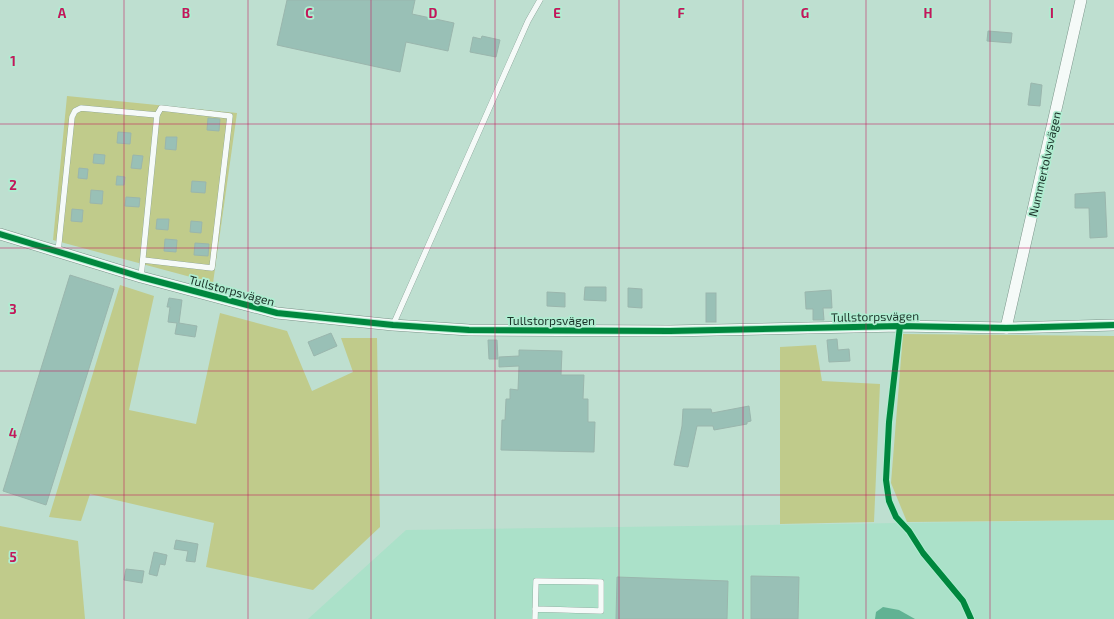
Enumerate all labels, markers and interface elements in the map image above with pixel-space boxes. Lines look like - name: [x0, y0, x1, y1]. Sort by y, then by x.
- text: A: [58, 5, 67, 21]
- text: B: [182, 5, 190, 21]
- text: C: [305, 5, 313, 21]
- text: D: [429, 5, 438, 21]
- text: E: [553, 5, 561, 21]
- text: F: [677, 5, 685, 21]
- text: G: [801, 5, 809, 21]
- text: H: [924, 5, 933, 21]
- text: I: [1050, 5, 1054, 21]
- text: 1: [10, 53, 16, 69]
- street label: Nummertolvsvägen: [1025, 110, 1063, 218]
- text: 2: [9, 177, 17, 193]
- street label: Tullstorpsvägen: [188, 272, 276, 308]
- text: 3: [9, 301, 17, 317]
- street label: Tullstorpsvägen: [831, 308, 919, 324]
- street label: Tullstorpsvägen: [507, 313, 595, 327]
- text: 4: [9, 425, 17, 441]
- text: 5: [9, 549, 17, 565]

